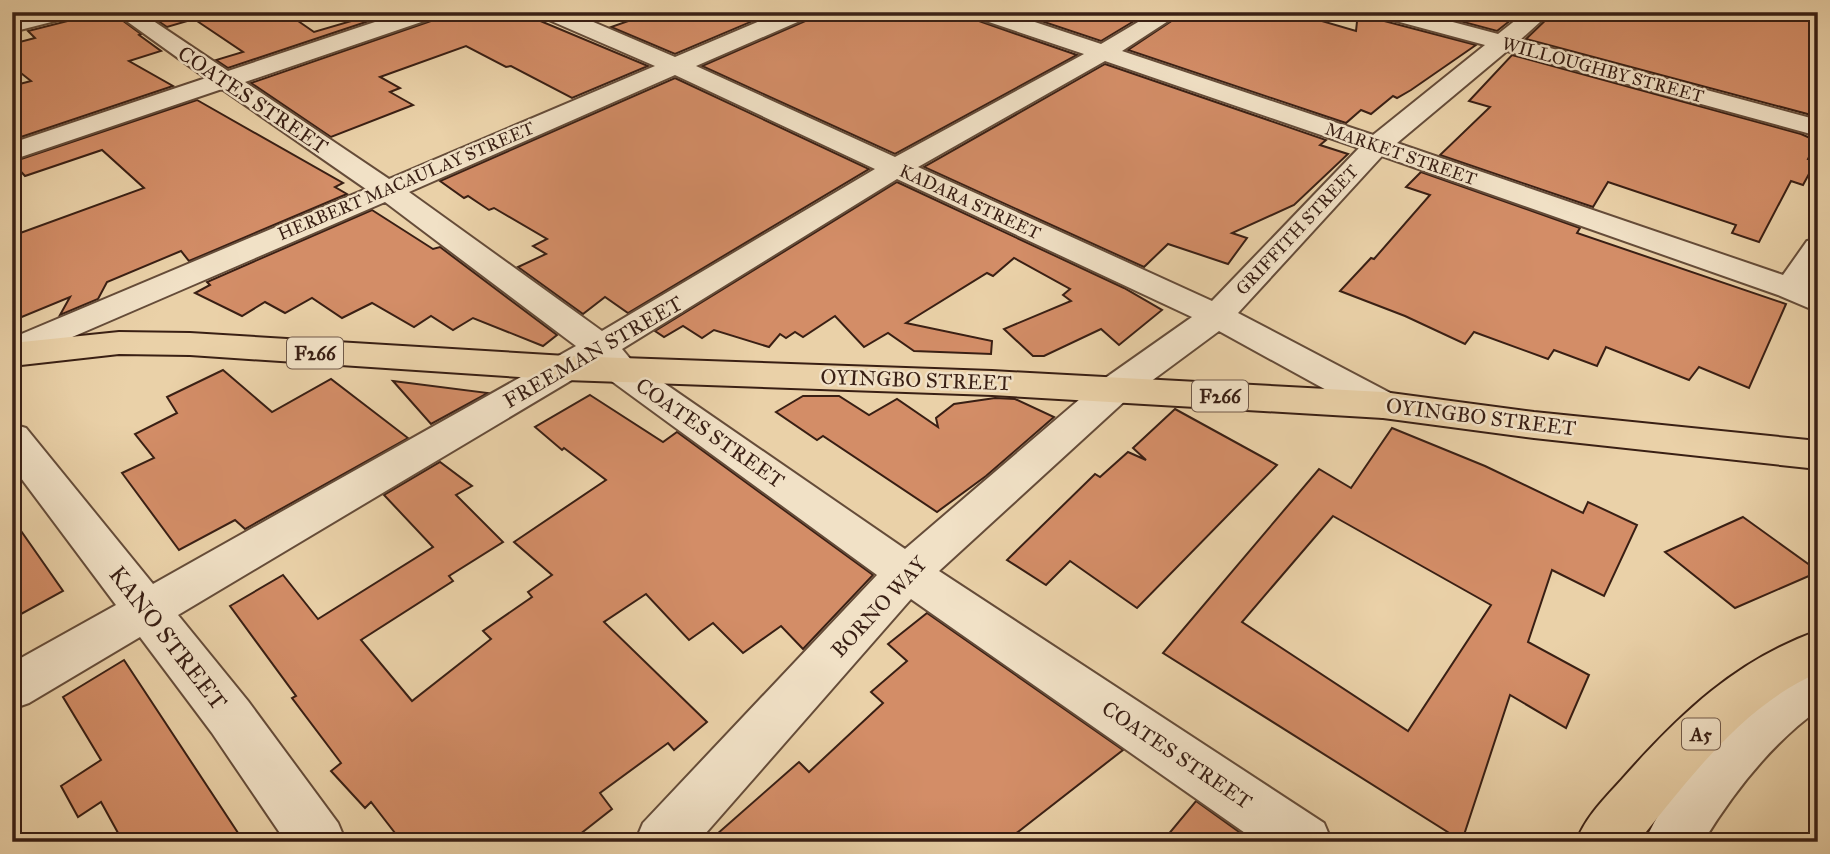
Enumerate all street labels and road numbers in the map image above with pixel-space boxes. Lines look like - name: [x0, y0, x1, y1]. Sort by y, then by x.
- street label: WILLOUGHBY STREET: [1500, 32, 1706, 108]
- street label: COATES STREET: [173, 40, 333, 160]
- street label: HERBERT MACAULAY STREET: [274, 117, 538, 245]
- street label: MARKET STREET: [1322, 118, 1480, 190]
- street label: KADARA STREET: [896, 160, 1044, 244]
- street label: GRIFFITH STREET: [1231, 160, 1363, 300]
- street label: FREEMAN STREET: [499, 290, 687, 414]
- road number: F266: [287, 338, 343, 368]
- street label: OYINGBO STREET: [820, 364, 1012, 396]
- street label: COATES STREET: [631, 372, 789, 494]
- road number: F266: [1192, 380, 1248, 412]
- street label: OYINGBO STREET: [1385, 392, 1577, 442]
- street label: BORNO WAY: [826, 551, 933, 663]
- street label: KANO STREET: [102, 560, 234, 716]
- street label: COATES STREET: [1097, 695, 1257, 815]
- road number: A5: [1682, 719, 1720, 750]

